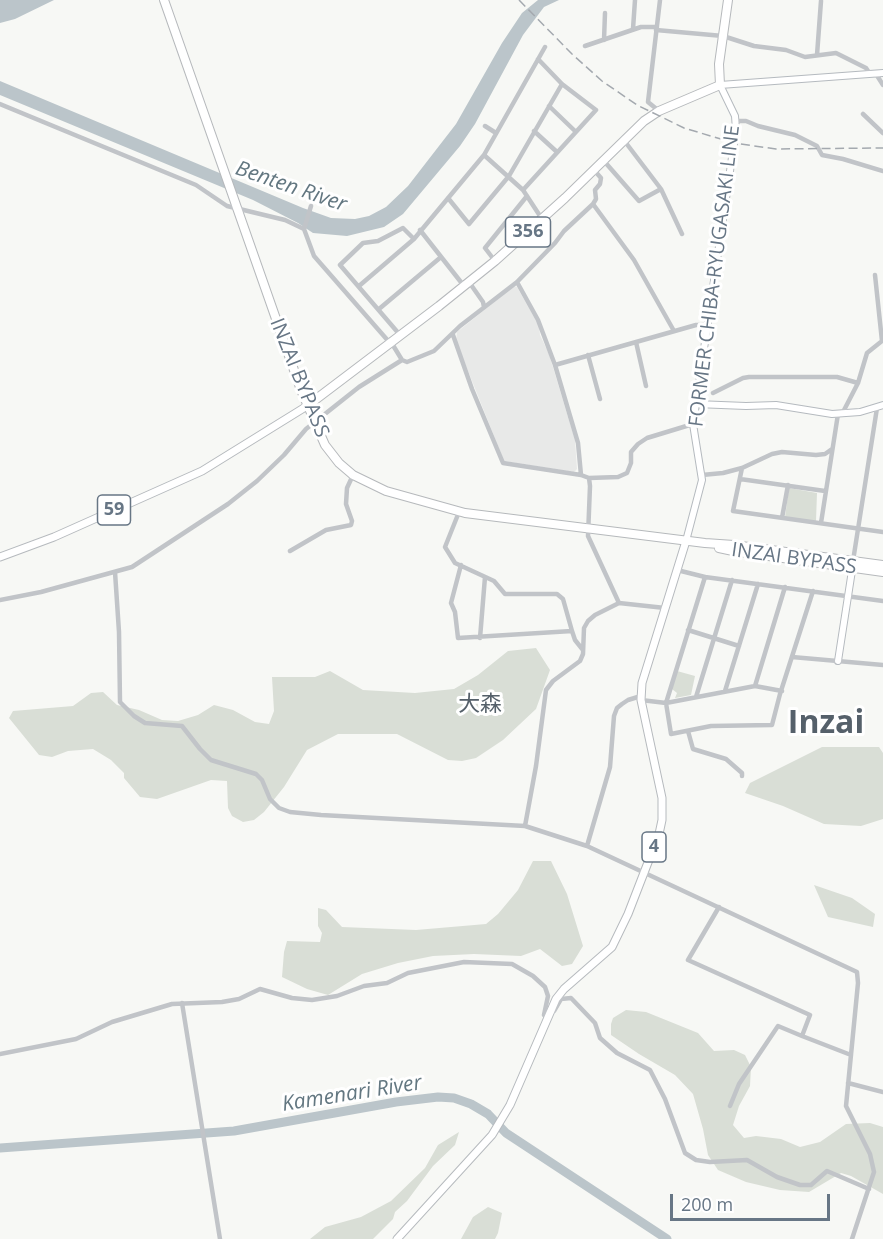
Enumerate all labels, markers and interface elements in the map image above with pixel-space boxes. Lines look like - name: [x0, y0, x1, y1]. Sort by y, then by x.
- street label: FORMER CHIBA-RYUGASAKI LINE: [685, 124, 745, 428]
- water label: Benten River: [232, 156, 350, 218]
- road number: 356: [506, 217, 550, 247]
- street label: INZAI BYPASS: [264, 315, 334, 441]
- road number: 59: [98, 495, 130, 525]
- street label: INZAI BYPASS: [730, 538, 858, 580]
- district label: 大森: [458, 692, 502, 718]
- district label: Inzai: [788, 705, 864, 743]
- road number: 4: [642, 832, 666, 862]
- water label: Kamenari River: [280, 1071, 424, 1117]
- scale bar: [673, 1182, 834, 1220]
- text: 200 m: [681, 1192, 733, 1216]

